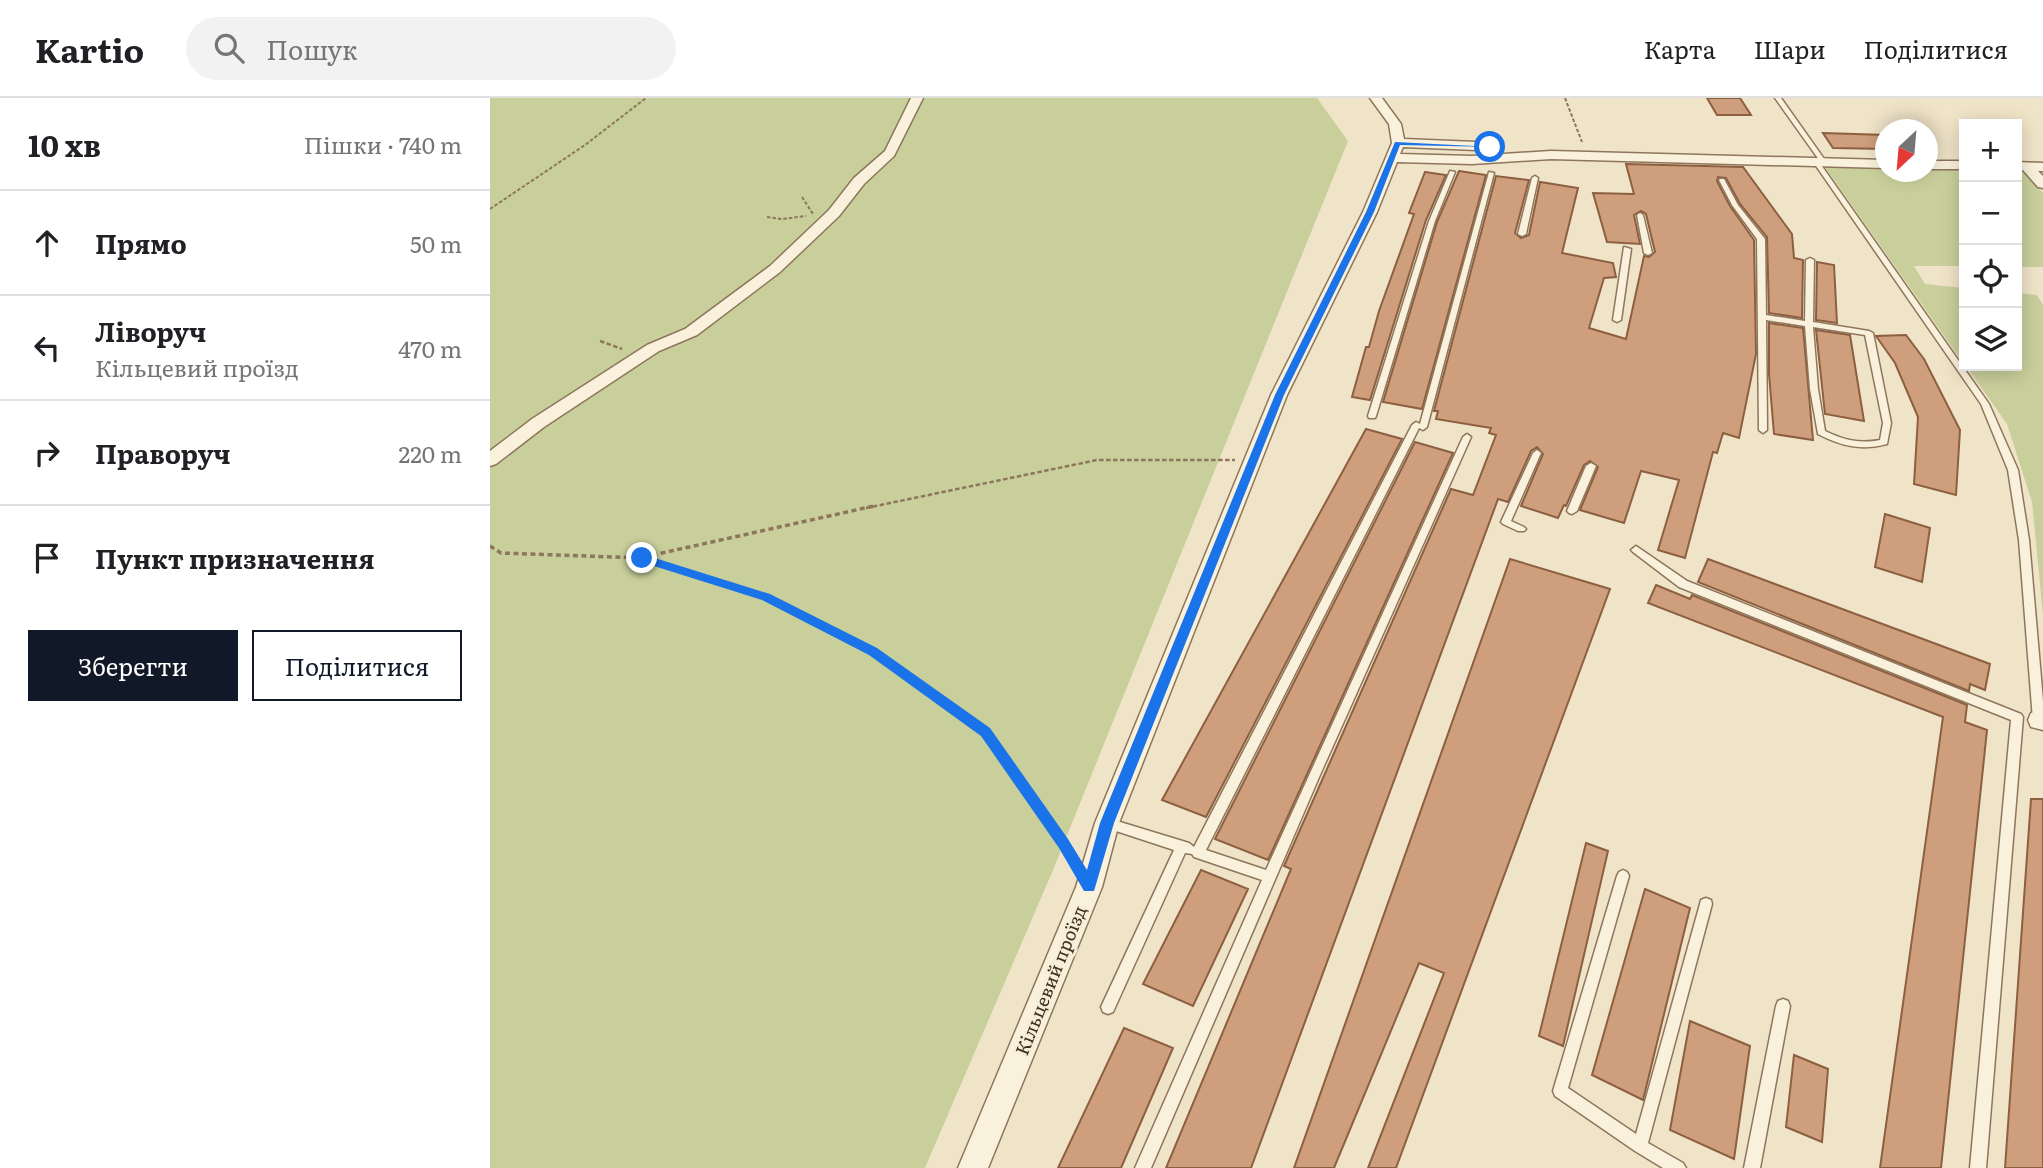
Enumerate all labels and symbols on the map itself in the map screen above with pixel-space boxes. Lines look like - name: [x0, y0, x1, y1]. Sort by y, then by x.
- north arrow: [1875, 119, 1938, 182]
- route start: [1474, 131, 1505, 162]
- route end: [626, 542, 657, 573]
- street label: Кільцевий проїзд: [1008, 901, 1092, 1059]

